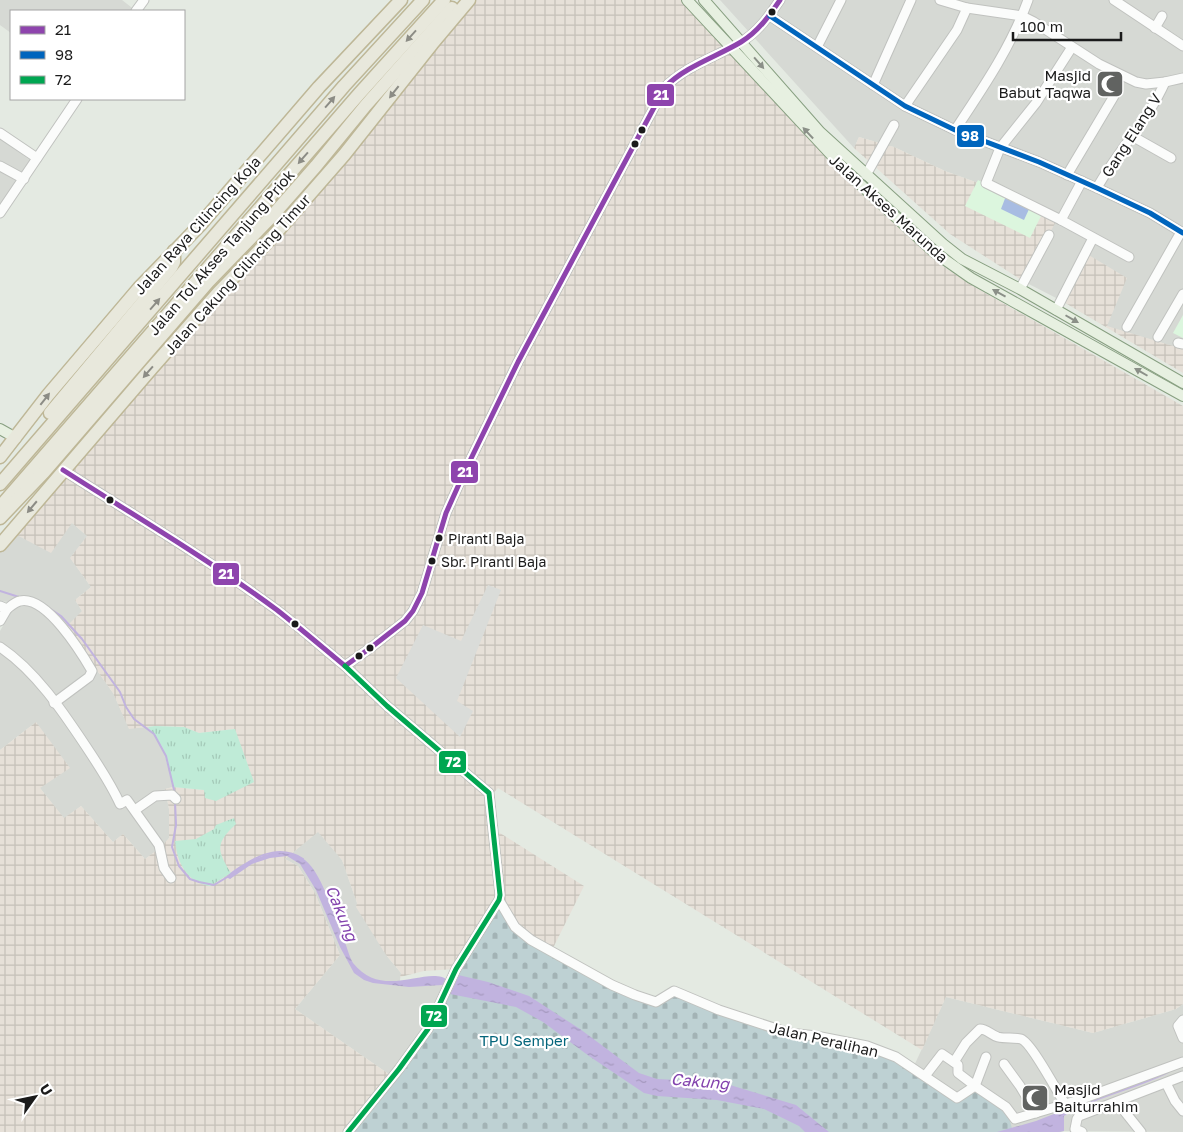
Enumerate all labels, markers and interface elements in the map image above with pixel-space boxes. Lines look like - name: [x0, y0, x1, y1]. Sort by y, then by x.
- unlabelled marker: [767, 7, 777, 17]
- legend: [10, 10, 185, 100]
- scale bar: [1013, 10, 1120, 42]
- text: 100 m: [1020, 17, 1063, 35]
- text: 21: [55, 20, 71, 38]
- one-way arrow: [405, 30, 417, 42]
- text: 98: [55, 45, 73, 63]
- one-way arrow: [754, 56, 765, 69]
- place label: Masjid Babut Taqwa: [998, 66, 1091, 101]
- mosque icon: Masjid Babut Taqwa: [1095, 69, 1125, 99]
- text: 72: [55, 70, 72, 88]
- line badge: 21: [646, 83, 675, 107]
- one-way arrow: [388, 85, 399, 98]
- text: 21: [653, 86, 669, 103]
- street label: Gang Elang V: [1097, 90, 1165, 180]
- one-way arrow: [324, 96, 335, 109]
- line badge: 98: [956, 124, 985, 148]
- unlabelled marker: [637, 125, 647, 135]
- one-way arrow: [802, 127, 814, 139]
- text: 98: [961, 127, 979, 144]
- unlabelled marker: [630, 139, 640, 149]
- street label: Jalan Akses Marunda: [826, 150, 952, 266]
- one-way arrow: [297, 151, 309, 163]
- street label: Jalan Raya Cilincing Koja: [130, 152, 264, 298]
- street label: Jalan Tol Akses Tanjung Priok: [144, 165, 298, 338]
- street label: Jalan Cakung Cilincing Timur: [160, 190, 314, 358]
- one-way arrow: [991, 289, 1006, 297]
- one-way arrow: [149, 299, 161, 311]
- one-way arrow: [1064, 315, 1079, 323]
- one-way arrow: [143, 365, 154, 378]
- one-way arrow: [1133, 368, 1148, 376]
- one-way arrow: [40, 393, 51, 406]
- line badge: 21: [450, 460, 479, 484]
- text: 21: [457, 463, 473, 480]
- unlabelled marker: [105, 495, 115, 505]
- one-way arrow: [26, 501, 37, 514]
- place label: Piranti Baja: [448, 530, 524, 547]
- marker: Piranti Baja: [434, 533, 444, 543]
- place label: Sbr. Piranti Baja: [441, 553, 546, 570]
- marker: Sbr. Piranti Baja: [427, 556, 437, 566]
- line badge: 21: [212, 562, 240, 586]
- text: 21: [218, 565, 234, 582]
- unlabelled marker: [290, 619, 300, 629]
- unlabelled marker: [365, 643, 375, 653]
- unlabelled marker: [354, 651, 364, 661]
- line badge: 72: [438, 750, 467, 774]
- text: 72: [445, 753, 462, 770]
- water label: Cakung: [322, 882, 363, 945]
- line badge: 72: [420, 1004, 448, 1028]
- text: 72: [426, 1007, 443, 1024]
- street label: Jalan Peralihan: [768, 1018, 880, 1060]
- park label: TPU Semper: [479, 1031, 569, 1049]
- water label: Cakung: [670, 1068, 731, 1094]
- north arrow: [10, 1072, 60, 1122]
- place label: Masjid Baiturrahim: [1054, 1080, 1138, 1115]
- text: U: [36, 1081, 56, 1099]
- mosque icon: Masjid Baiturrahim: [1020, 1083, 1050, 1113]

